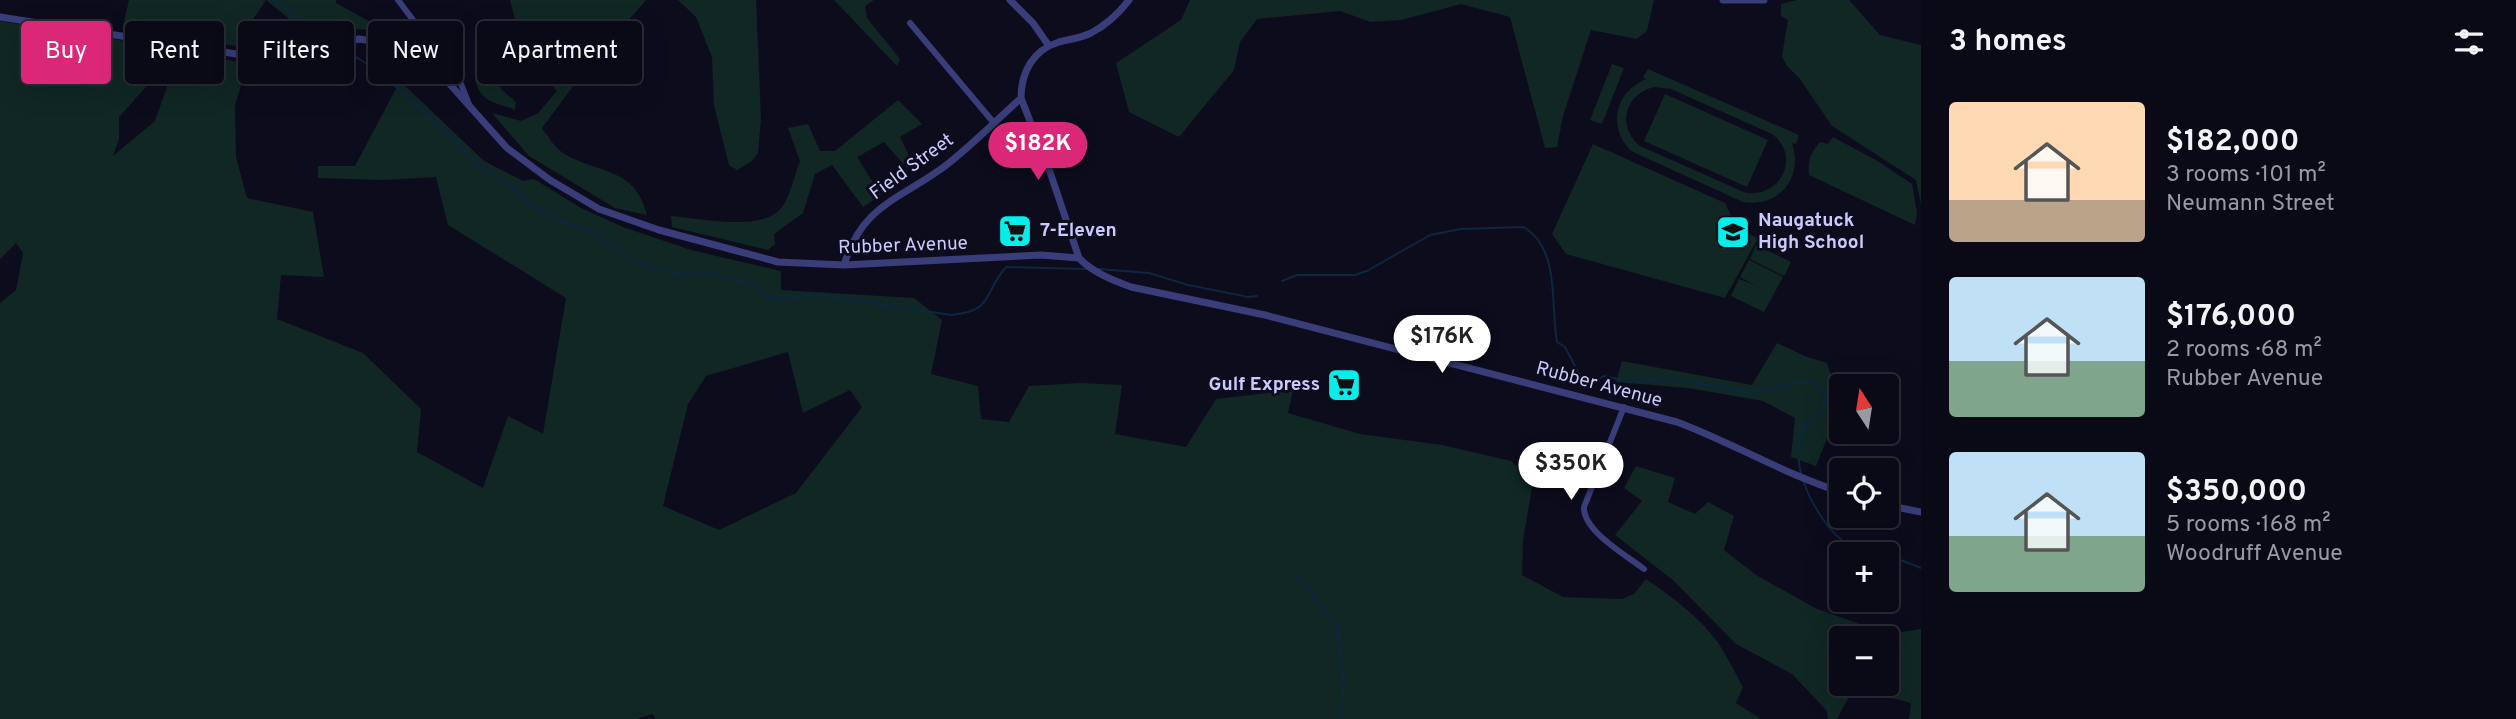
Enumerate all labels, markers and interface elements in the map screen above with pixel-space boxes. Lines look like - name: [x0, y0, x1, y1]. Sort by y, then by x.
- chip: Buy: [21, 21, 111, 84]
- chip: Rent: [125, 21, 224, 84]
- chip: Filters: [238, 21, 354, 84]
- chip: New: [368, 21, 463, 84]
- chip: Apartment: [477, 21, 642, 84]
- icon: filters: [2450, 23, 2488, 61]
- text: 3 homes: [1949, 24, 2067, 61]
- pin: $182K: [989, 122, 1087, 182]
- text: $182,000: [2166, 124, 2300, 161]
- street label: Field Street: [865, 128, 959, 206]
- text: $182K: [1004, 130, 1072, 159]
- icon: home: [2005, 130, 2089, 214]
- text: 3 rooms · 101 m²: [2166, 161, 2326, 190]
- text: Neumann Street: [2166, 190, 2335, 219]
- place label: Naugatuck High School: [1758, 209, 1864, 255]
- supermarket icon: 7-Eleven: [996, 212, 1034, 250]
- school or university icon: Naugatuck High School: [1714, 213, 1752, 251]
- place label: 7-Eleven: [1040, 219, 1117, 243]
- street label: Rubber Avenue: [838, 232, 968, 260]
- text: $176,000: [2166, 299, 2296, 336]
- icon: home: [2005, 305, 2089, 389]
- pin: $176K: [1393, 316, 1491, 375]
- text: $176K: [1410, 323, 1474, 352]
- text: 2 rooms · 68 m²: [2166, 336, 2322, 365]
- street label: Rubber Avenue: [1533, 357, 1665, 413]
- text: Rubber Avenue: [2166, 365, 2323, 394]
- supermarket icon: Gulf Express: [1325, 366, 1363, 404]
- place label: Gulf Express: [1208, 373, 1320, 397]
- north arrow: [1829, 374, 1899, 444]
- map controls: [1829, 374, 1899, 696]
- pin: $350K: [1522, 442, 1620, 502]
- text: $350K: [1534, 450, 1608, 479]
- button: locate: [1829, 458, 1899, 528]
- text: $350,000: [2166, 474, 2307, 511]
- icon: home: [2005, 480, 2089, 564]
- text: 5 rooms · 168 m²: [2166, 511, 2331, 540]
- text: Woodruff Avenue: [2166, 540, 2343, 569]
- button: +: [1829, 542, 1899, 612]
- button: −: [1829, 626, 1899, 696]

